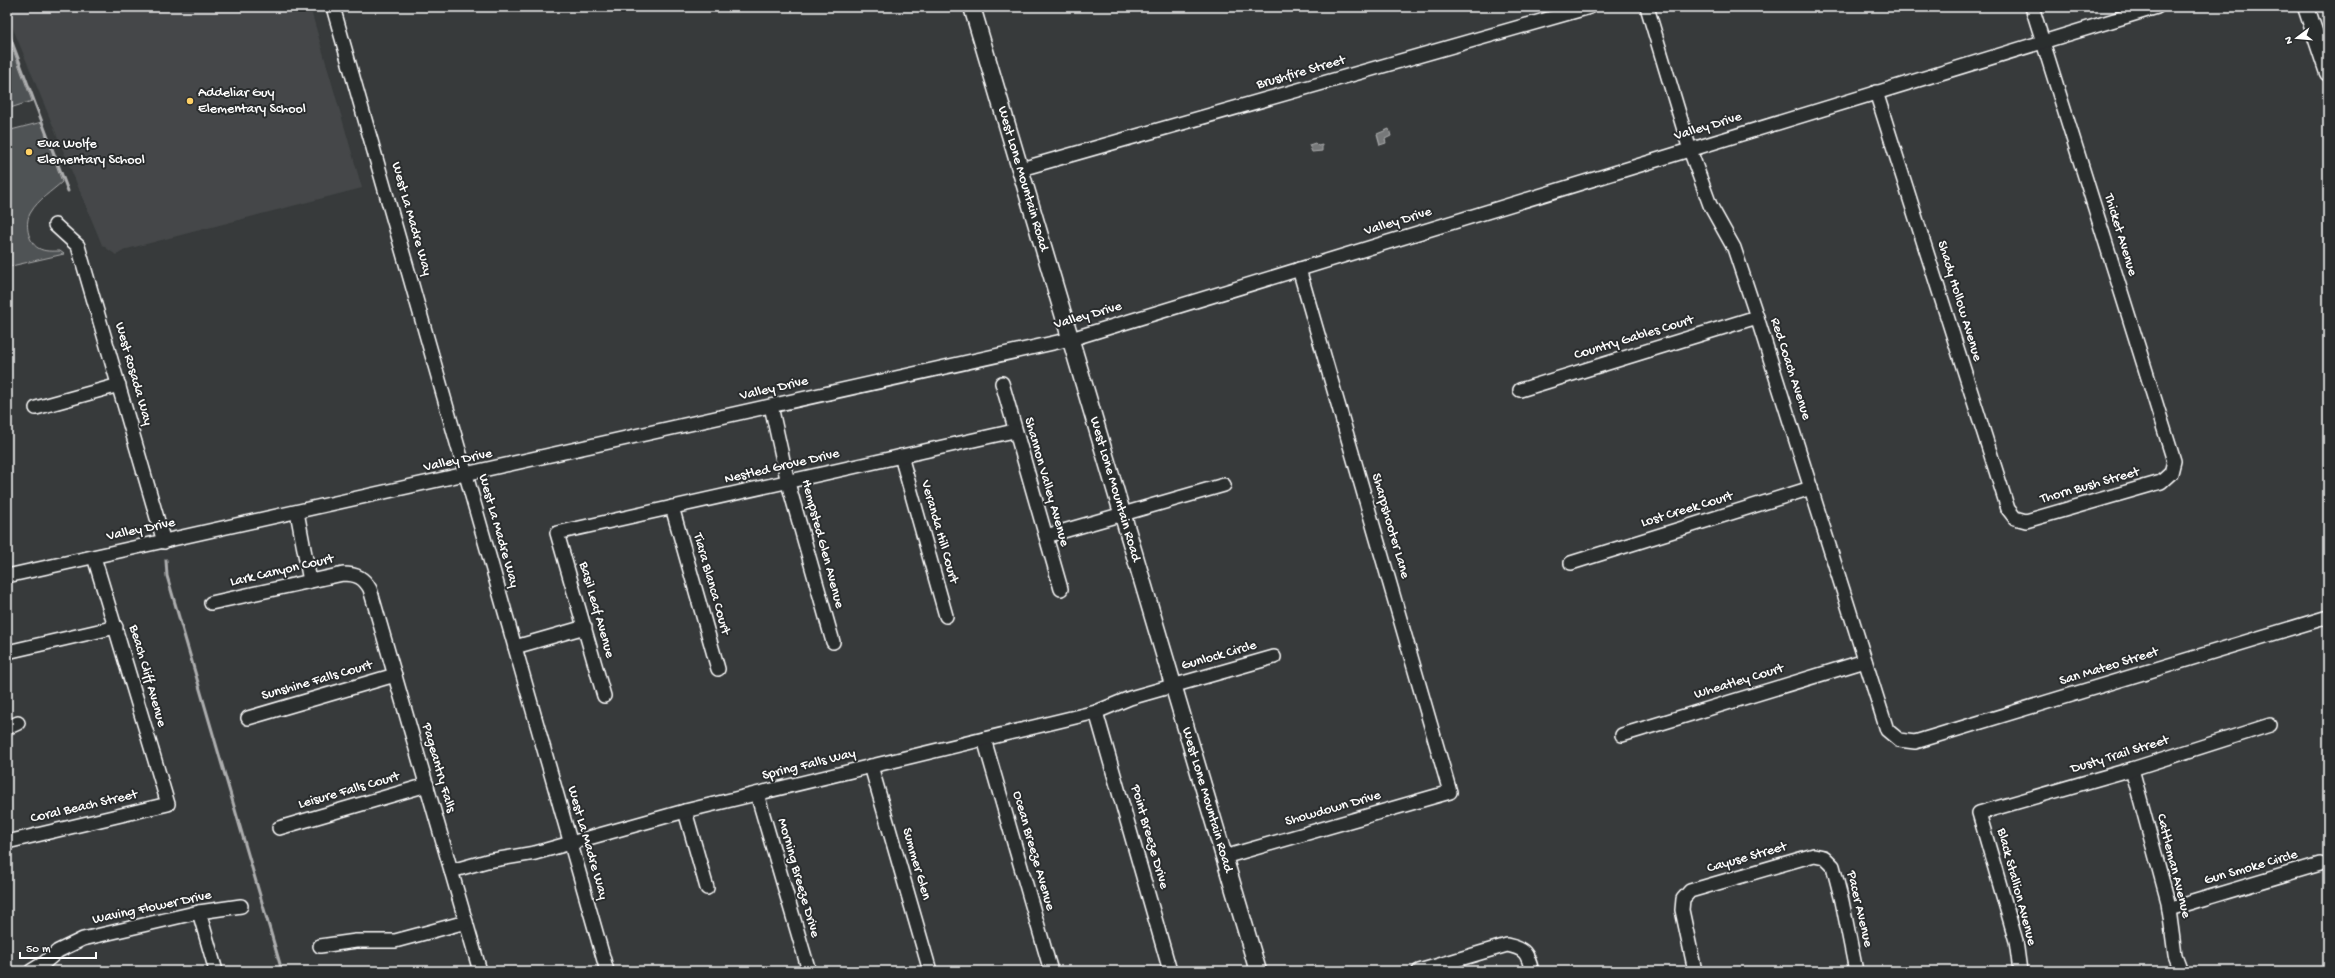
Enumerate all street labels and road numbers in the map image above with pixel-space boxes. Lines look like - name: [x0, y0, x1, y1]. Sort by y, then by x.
- street label: Brushfire Street: [1254, 52, 1349, 94]
- street label: West Lone Mountain Road: [993, 104, 1053, 255]
- street label: Valley Drive: [1671, 108, 1745, 146]
- street label: West La Madre Way: [387, 160, 435, 278]
- street label: Thicket Avenue: [2099, 191, 2141, 279]
- street label: Valley Drive: [1361, 203, 1435, 241]
- street label: Shady Hollow Avenue: [1933, 239, 1986, 364]
- street label: Valley Drive: [1051, 298, 1125, 334]
- street label: Country Gables Court: [1572, 311, 1697, 364]
- street label: Red Coach Avenue: [1765, 316, 1815, 423]
- street label: West Rosada Way: [110, 320, 156, 428]
- street label: Valley Drive: [737, 373, 811, 405]
- street label: Shannon Valley Avenue: [1019, 415, 1073, 549]
- street label: West Lone Mountain Road: [1086, 415, 1145, 565]
- street label: Valley Drive: [421, 445, 495, 477]
- street label: Nestled Grove Drive: [723, 445, 842, 488]
- street label: Thorn Bush Street: [2038, 463, 2143, 509]
- street label: Sharpshooter Lane: [1367, 471, 1413, 581]
- street label: West La Madre Way: [474, 472, 522, 590]
- street label: Hempsted Glen Avenue: [797, 478, 848, 611]
- street label: Veranda Hill Court: [916, 478, 962, 587]
- street label: Lost Creek Court: [1639, 488, 1736, 532]
- street label: Valley Drive: [104, 514, 178, 546]
- street label: Tiara Blanca Court: [688, 530, 734, 638]
- street label: Lark Canyon Court: [229, 551, 337, 591]
- street label: Basil Leaf Avenue: [574, 559, 618, 661]
- street label: Beach Cliff Avenue: [124, 622, 170, 730]
- street label: Gunlock Circle: [1179, 637, 1259, 675]
- street label: San Mateo Street: [2057, 644, 2162, 690]
- street label: Sunshine Falls Court: [260, 657, 376, 705]
- street label: Wheatley Court: [1692, 660, 1787, 704]
- street label: Pageantry Falls: [417, 720, 459, 815]
- street label: West Lone Mountain Road: [1178, 725, 1237, 876]
- street label: Dusty Trail Street: [2068, 732, 2172, 778]
- street label: Spring Falls Way: [761, 745, 857, 785]
- street label: Leisure Falls Court: [297, 768, 403, 814]
- street label: Point Breeze Drive: [1126, 782, 1172, 892]
- street label: West La Madre Way: [563, 784, 611, 902]
- street label: Coral Beach Street: [29, 786, 140, 828]
- street label: Showdown Drive: [1283, 787, 1384, 831]
- street label: Ocean Breeze Avenue: [1008, 789, 1058, 913]
- street label: Cattleman Avenue: [2152, 812, 2194, 921]
- street label: Morning Breeze Drive: [773, 816, 823, 940]
- street label: Black Stallion Avenue: [1992, 825, 2040, 948]
- street label: Summer Glen: [898, 826, 934, 902]
- street label: Cayuse Street: [1705, 838, 1790, 877]
- street label: Gun Smoke Circle: [2202, 846, 2300, 889]
- street label: Pacer Avenue: [1842, 868, 1876, 950]
- street label: Waving Flower Drive: [91, 887, 214, 929]

